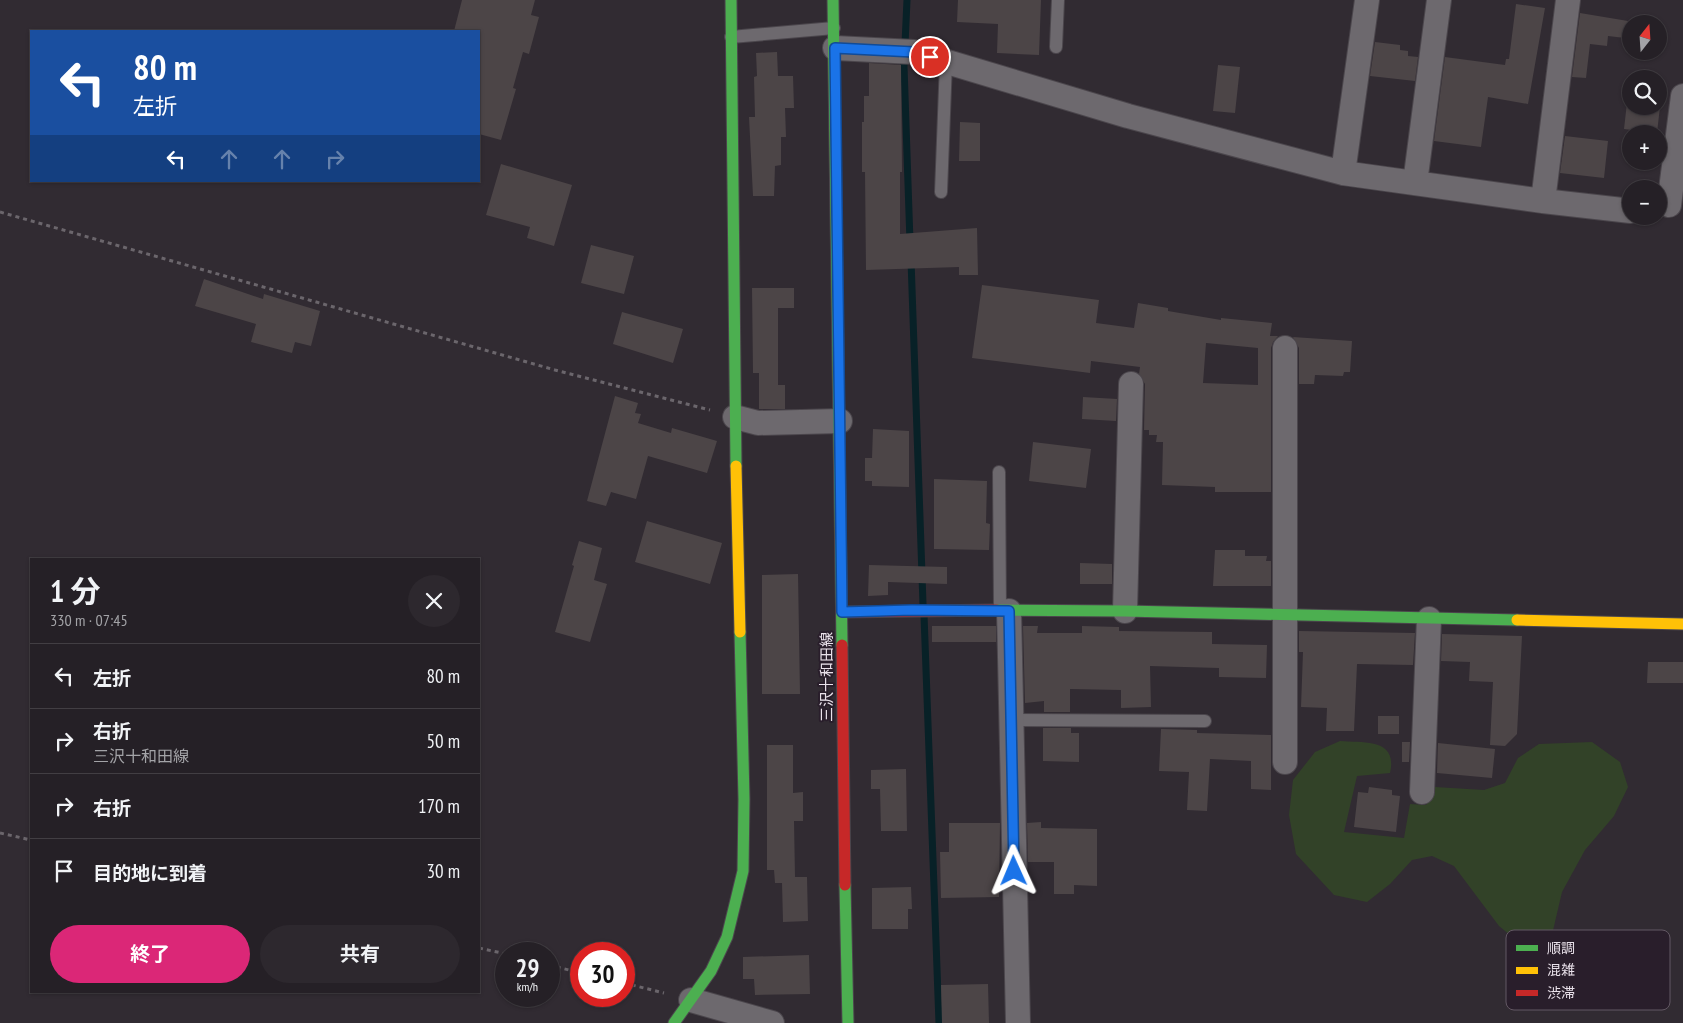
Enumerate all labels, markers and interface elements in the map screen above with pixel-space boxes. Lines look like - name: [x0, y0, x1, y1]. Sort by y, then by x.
- north arrow: [1622, 15, 1668, 60]
- map controls: [1622, 15, 1667, 225]
- pin: [909, 36, 951, 78]
- icon: arrive: [916, 43, 944, 71]
- text: 80 m: [133, 44, 197, 90]
- icon: left: [50, 50, 115, 115]
- button: search: [1622, 70, 1667, 115]
- text: 左折: [133, 92, 177, 120]
- button: +: [1622, 125, 1667, 170]
- icon: left: [162, 145, 190, 173]
- icon: ahead: [215, 145, 243, 173]
- icon: ahead: [268, 145, 296, 173]
- icon: right: [321, 145, 349, 173]
- button: −: [1622, 180, 1667, 225]
- text: 1 分: [50, 571, 101, 610]
- button: close: [408, 575, 460, 627]
- text: 330 m · 07:45: [50, 610, 128, 630]
- street label: 三沢十和田線: [817, 632, 836, 722]
- icon: left: [50, 662, 78, 690]
- text: 80 m: [427, 664, 460, 688]
- text: 左折: [93, 666, 131, 690]
- text: 右折: [93, 719, 131, 743]
- icon: right: [50, 727, 78, 755]
- text: 50 m: [427, 729, 460, 753]
- text: 三沢十和田線: [93, 746, 189, 766]
- icon: right: [50, 792, 78, 820]
- text: 170 m: [418, 794, 460, 818]
- text: 右折: [93, 796, 131, 820]
- position arrow: [987, 844, 1039, 896]
- icon: arrive: [50, 857, 78, 885]
- text: 30 m: [427, 859, 460, 883]
- text: 目的地に到着: [93, 861, 207, 885]
- button: 終了: [50, 925, 250, 983]
- button: 共有: [260, 925, 460, 983]
- legend: [1506, 930, 1670, 1010]
- text: 順調: [1547, 939, 1575, 957]
- speed limit sign: 30: [570, 942, 635, 1007]
- text: 29: [516, 952, 539, 984]
- text: 混雑: [1547, 961, 1575, 979]
- text: km/h: [517, 979, 538, 994]
- text: 渋滞: [1547, 984, 1575, 1002]

